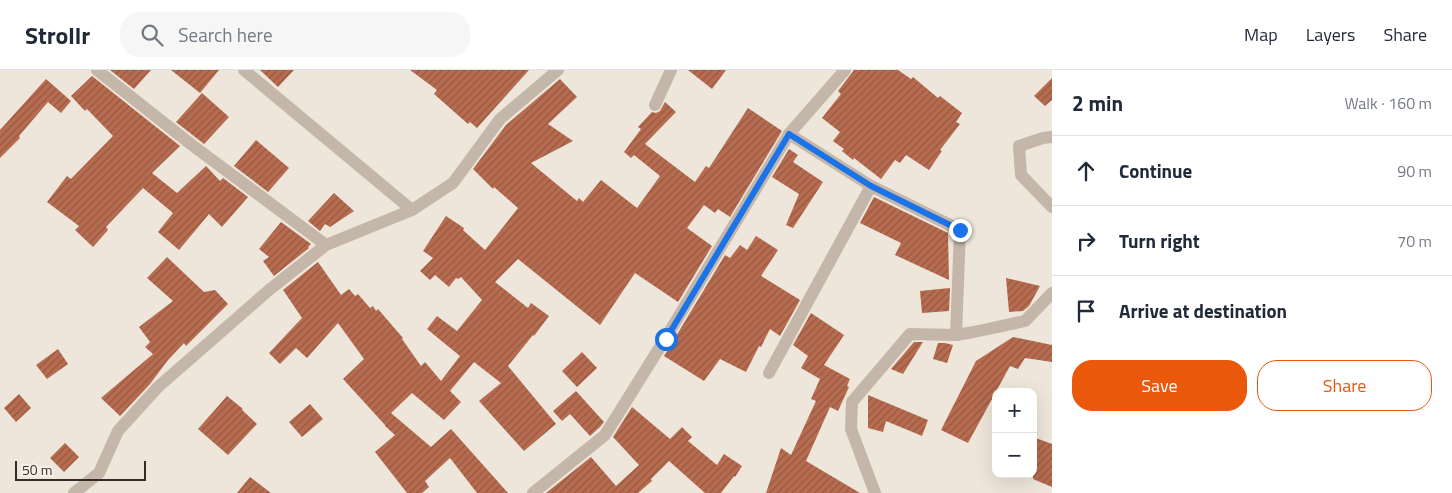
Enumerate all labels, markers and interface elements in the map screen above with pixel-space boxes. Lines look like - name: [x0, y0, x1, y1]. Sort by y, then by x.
- search box: [120, 12, 470, 57]
- text: Strollr: [25, 17, 90, 53]
- text: Search here: [178, 20, 273, 49]
- icon: search: [138, 21, 166, 49]
- text: Map: [1244, 21, 1278, 48]
- text: Layers: [1306, 21, 1355, 48]
- text: Share: [1383, 21, 1427, 48]
- text: 2 min: [1072, 87, 1123, 119]
- text: Walk · 160 m: [1344, 91, 1432, 115]
- text: Continue: [1119, 156, 1192, 185]
- icon: ahead: [1072, 157, 1100, 185]
- text: 90 m: [1397, 159, 1432, 183]
- route end: [949, 219, 972, 242]
- text: Turn right: [1119, 226, 1200, 255]
- icon: right: [1072, 227, 1100, 255]
- text: 70 m: [1397, 229, 1432, 253]
- text: Arrive at destination: [1119, 296, 1287, 325]
- icon: arrive: [1072, 297, 1100, 325]
- route start: [655, 328, 678, 351]
- button: Save: [1072, 360, 1247, 411]
- button: Share: [1257, 360, 1432, 411]
- map controls: [992, 388, 1037, 478]
- button: +: [992, 388, 1037, 433]
- button: −: [992, 433, 1037, 478]
- scale bar: [15, 458, 146, 481]
- text: 50 m: [22, 459, 52, 480]

